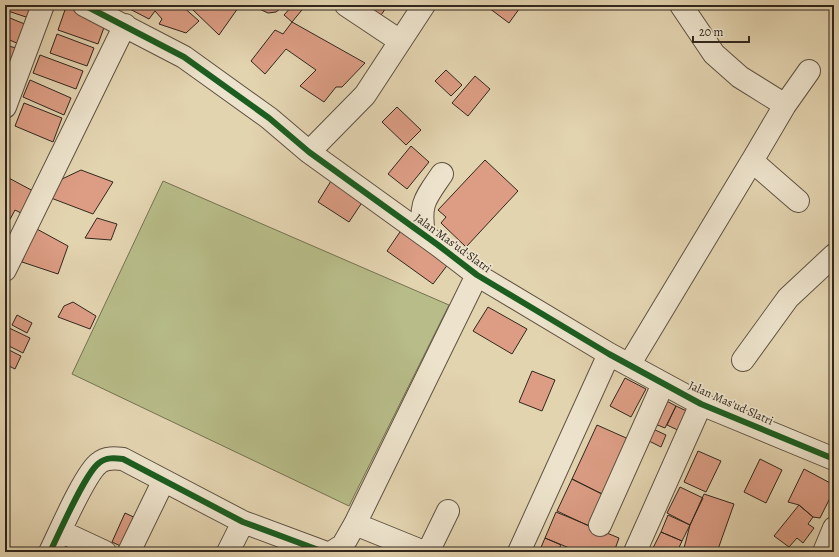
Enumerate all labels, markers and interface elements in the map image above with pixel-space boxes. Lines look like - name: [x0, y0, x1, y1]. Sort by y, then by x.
- scale bar: [693, 18, 749, 44]
- text: 20 m: [699, 24, 723, 40]
- street label: Jalan Mas'ud Slatri: [411, 210, 495, 276]
- street label: Jalan Mas'ud Slatri: [686, 377, 776, 429]

